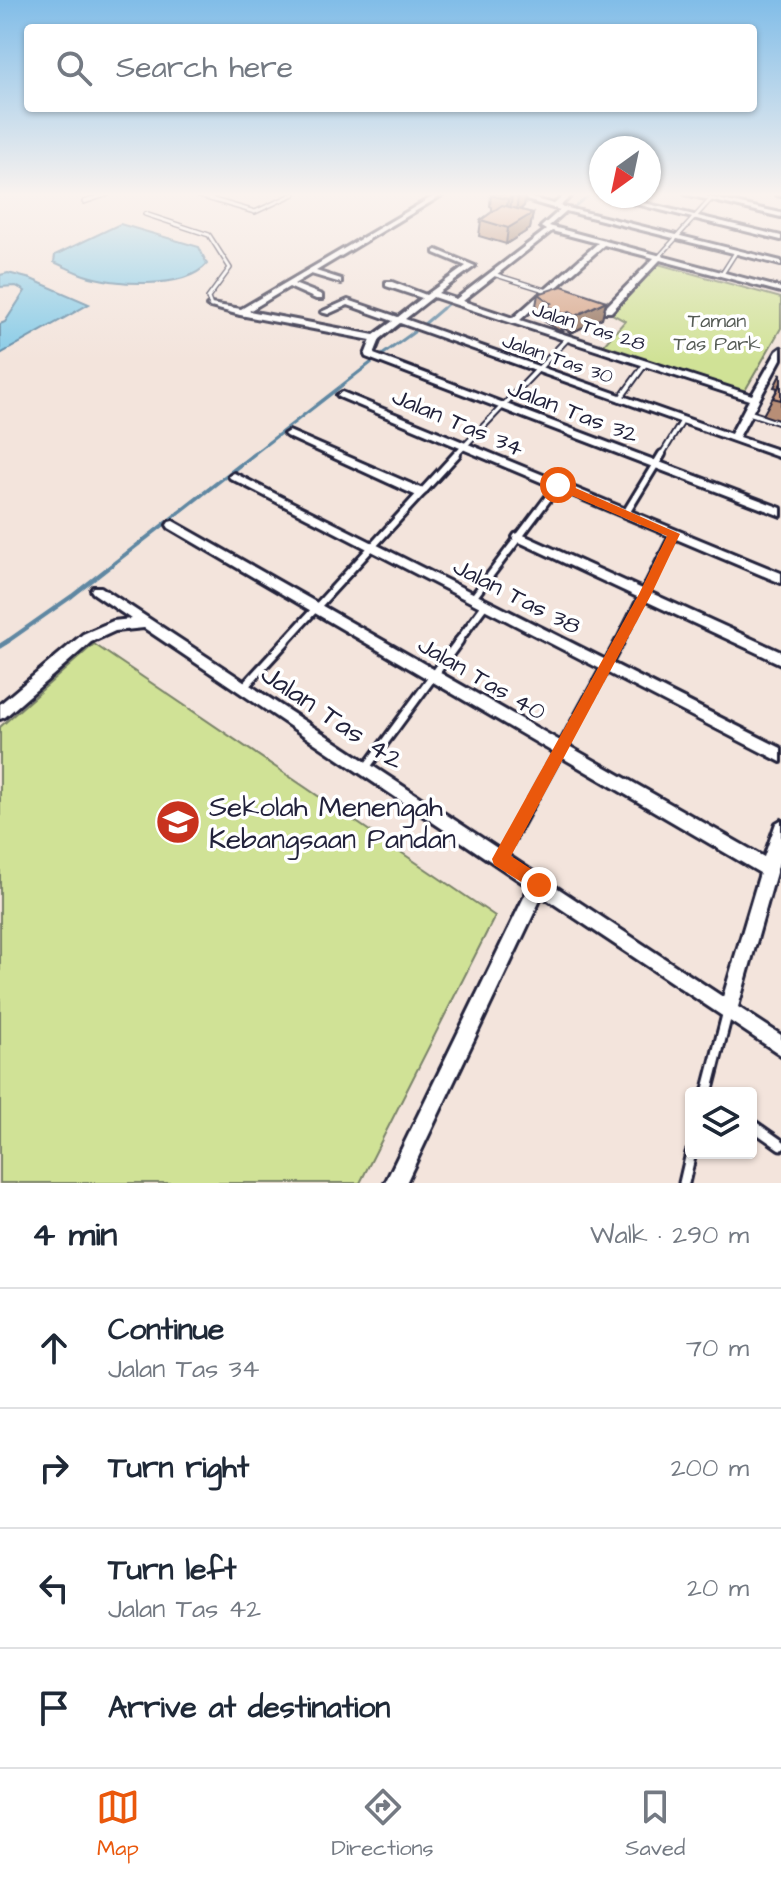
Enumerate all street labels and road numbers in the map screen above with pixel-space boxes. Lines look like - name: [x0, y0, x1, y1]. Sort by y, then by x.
- street label: Jalan Tas 28: [529, 296, 649, 358]
- street label: Jalan Tas 30: [498, 327, 617, 391]
- street label: Jalan Tas 32: [502, 371, 643, 452]
- street label: Jalan Tas 34: [387, 380, 529, 466]
- street label: Jalan Tas 38: [447, 550, 586, 644]
- street label: Jalan Tas 40: [411, 628, 552, 729]
- street label: Jalan Tas 42: [253, 655, 411, 780]

